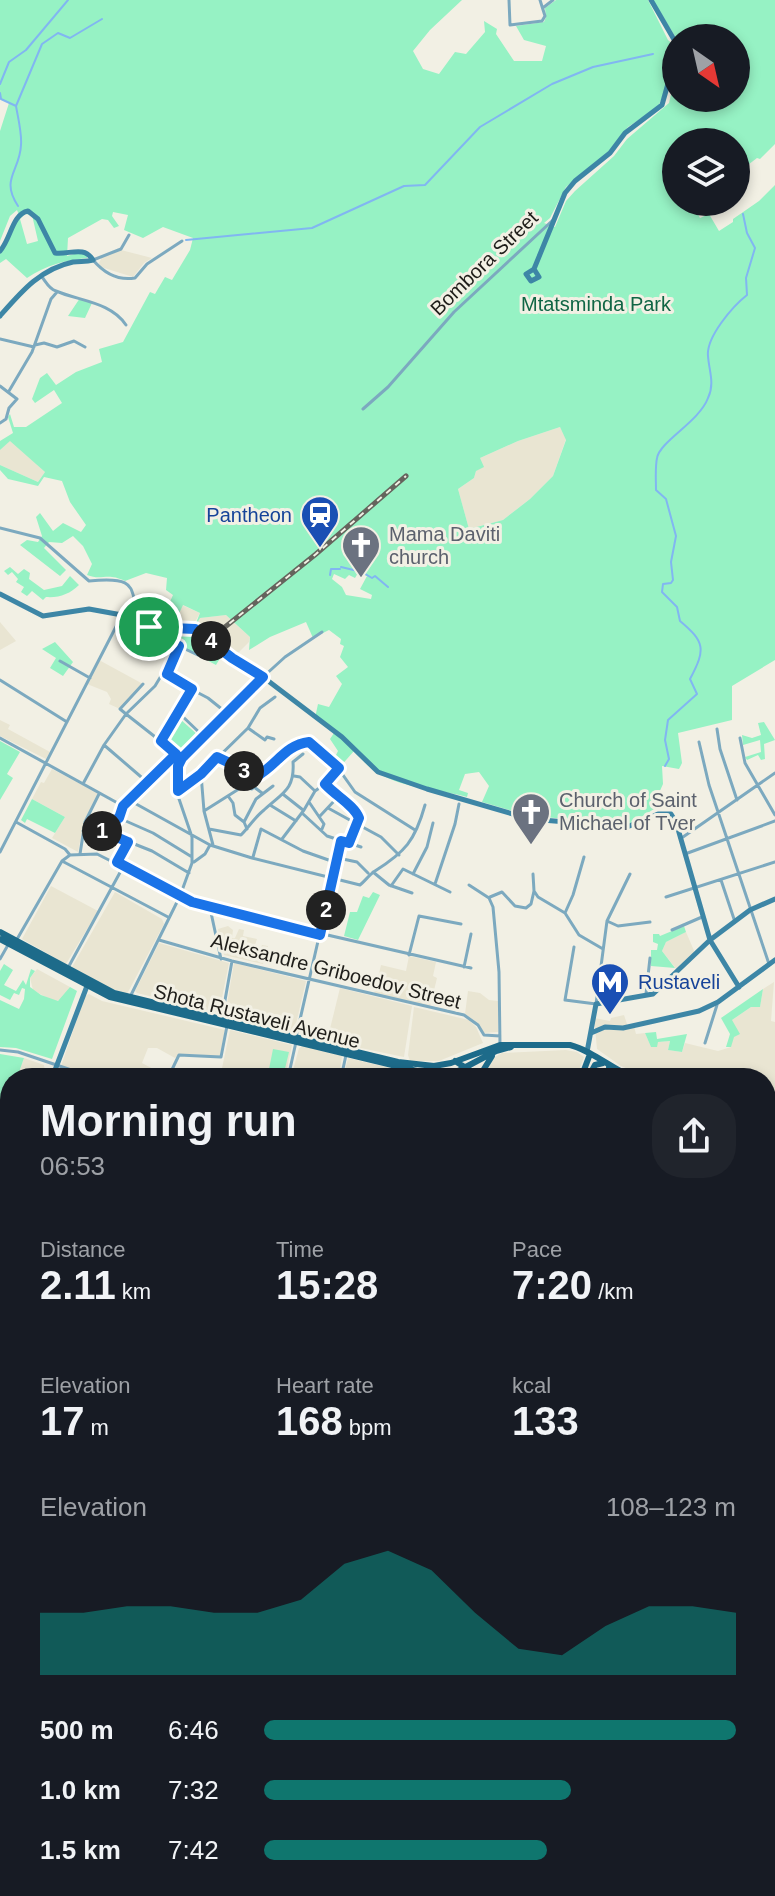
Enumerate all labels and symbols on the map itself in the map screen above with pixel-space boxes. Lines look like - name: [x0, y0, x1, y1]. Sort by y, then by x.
- north arrow: [662, 24, 750, 112]
- street label: Bombora Street: [426, 206, 542, 320]
- park label: Mtatsminda Park: [521, 293, 672, 315]
- station icon: Pantheon: [299, 494, 341, 549]
- place label: Pantheon: [206, 504, 292, 526]
- place label: Mama Daviti church: [389, 523, 500, 568]
- church icon: Mama Daviti church: [340, 524, 382, 579]
- pin: [115, 593, 183, 661]
- pin: 4: [191, 621, 231, 661]
- pin: 3: [224, 751, 264, 791]
- place label: Church of Saint Michael of Tver: [559, 789, 697, 834]
- church icon: Church of Saint Michael of Tver: [510, 791, 552, 846]
- pin: 1: [82, 811, 122, 851]
- pin: 2: [306, 890, 346, 930]
- street label: Aleksandre Griboedov Street: [209, 929, 464, 1013]
- metro station icon: Rustaveli: [589, 961, 631, 1016]
- place label: Rustaveli: [638, 971, 720, 993]
- street label: Shota Rustaveli Avenue: [151, 980, 363, 1052]

